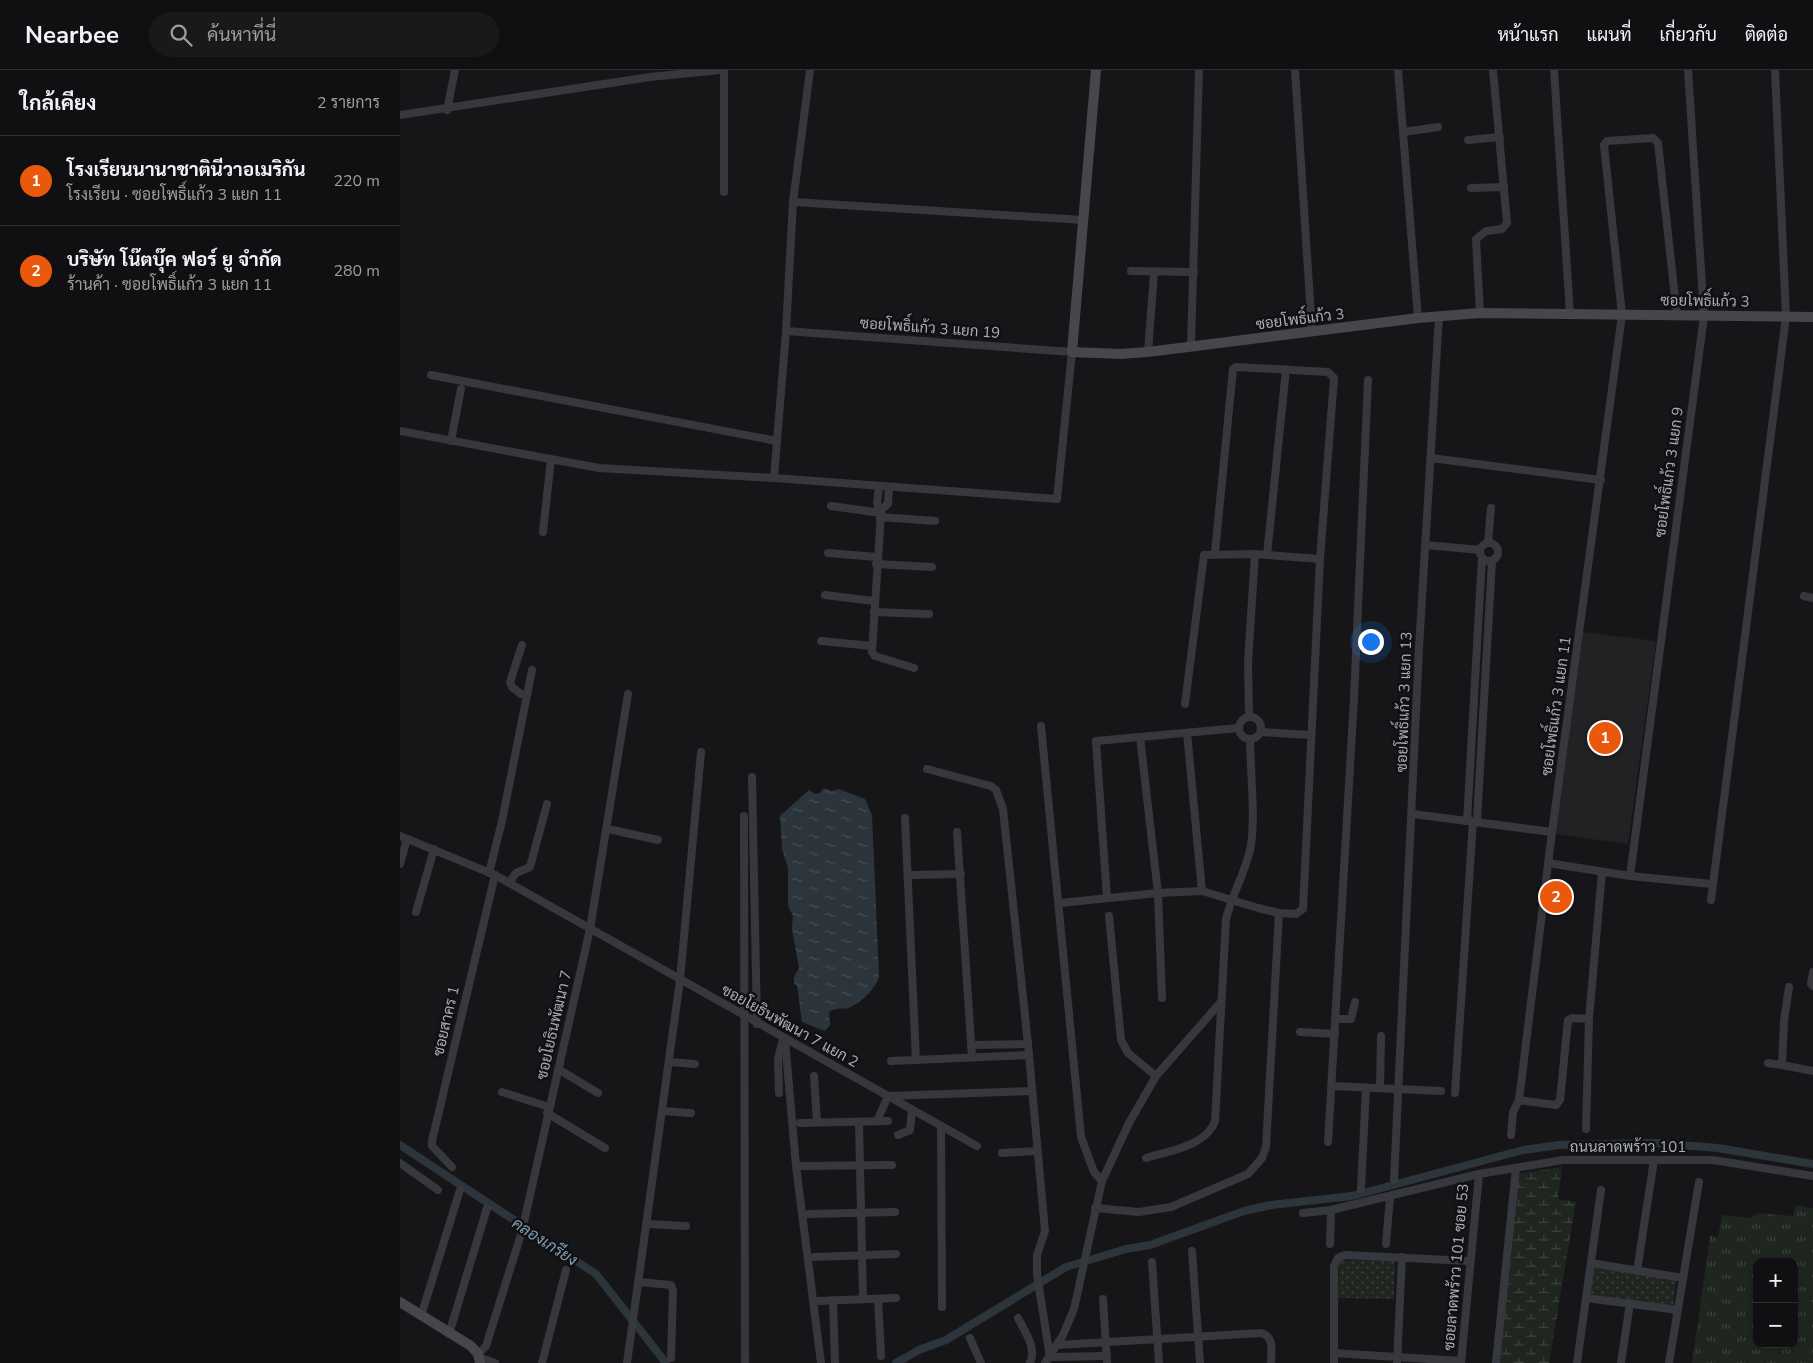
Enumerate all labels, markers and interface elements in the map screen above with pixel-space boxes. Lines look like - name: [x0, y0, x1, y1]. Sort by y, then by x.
- search box: [149, 12, 499, 57]
- text: Nearbee: [25, 19, 119, 51]
- icon: search: [167, 21, 195, 49]
- text: ค้นหาที่นี่: [207, 22, 276, 48]
- text: หน้าแรก: [1497, 23, 1559, 47]
- text: แผนที่: [1587, 23, 1631, 47]
- text: เกี่ยวกับ: [1659, 23, 1717, 47]
- text: ติดต่อ: [1745, 23, 1788, 47]
- text: ใกล้เคียง: [20, 89, 96, 117]
- text: 2 รายการ: [317, 92, 380, 114]
- text: โรงเรียนนานาชาตินีวาอเมริกัน: [67, 157, 306, 183]
- text: 1: [31, 170, 41, 192]
- text: 220 m: [333, 170, 380, 192]
- text: โรงเรียน · ซอยโพธิ์แก้ว 3 แยก 11: [67, 184, 282, 206]
- text: บริษัท โน๊ตบุ๊ค ฟอร์ ยู จำกัด: [67, 247, 282, 273]
- text: 2: [31, 260, 41, 282]
- text: 280 m: [333, 260, 380, 282]
- text: ร้านค้า · ซอยโพธิ์แก้ว 3 แยก 11: [67, 274, 272, 296]
- street label: ซอยโพธิ์แก้ว 3: [1660, 285, 1750, 312]
- street label: ซอยโพธิ์แก้ว 3: [1254, 298, 1345, 334]
- street label: ซอยโพธิ์แก้ว 3 แยก 19: [859, 308, 1001, 343]
- street label: ซอยโพธิ์แก้ว 3 แยก 9: [1645, 405, 1688, 539]
- your location: [1358, 629, 1384, 655]
- street label: ซอยโพธิ์แก้ว 3 แยก 13: [1386, 631, 1416, 773]
- street label: ซอยโพธิ์แก้ว 3 แยก 11: [1531, 634, 1576, 777]
- pin: 1: [1589, 719, 1621, 757]
- pin: 2: [1540, 878, 1572, 916]
- street label: ซอยโยธินพัฒนา 7: [532, 968, 576, 1082]
- street label: ซอยโยธินพัฒนา 7 แยก 2: [718, 980, 862, 1072]
- street label: ซอยสาคร 1: [428, 984, 464, 1058]
- street label: ถนนลาดพร้าว 101: [1570, 1137, 1686, 1157]
- street label: ซอยลาดพร้าว 101 ซอย 53: [1439, 1183, 1473, 1351]
- water label: คลองเกรียง: [507, 1212, 582, 1271]
- map controls: [1753, 1258, 1798, 1348]
- button: +: [1753, 1258, 1798, 1303]
- button: −: [1753, 1303, 1798, 1348]

